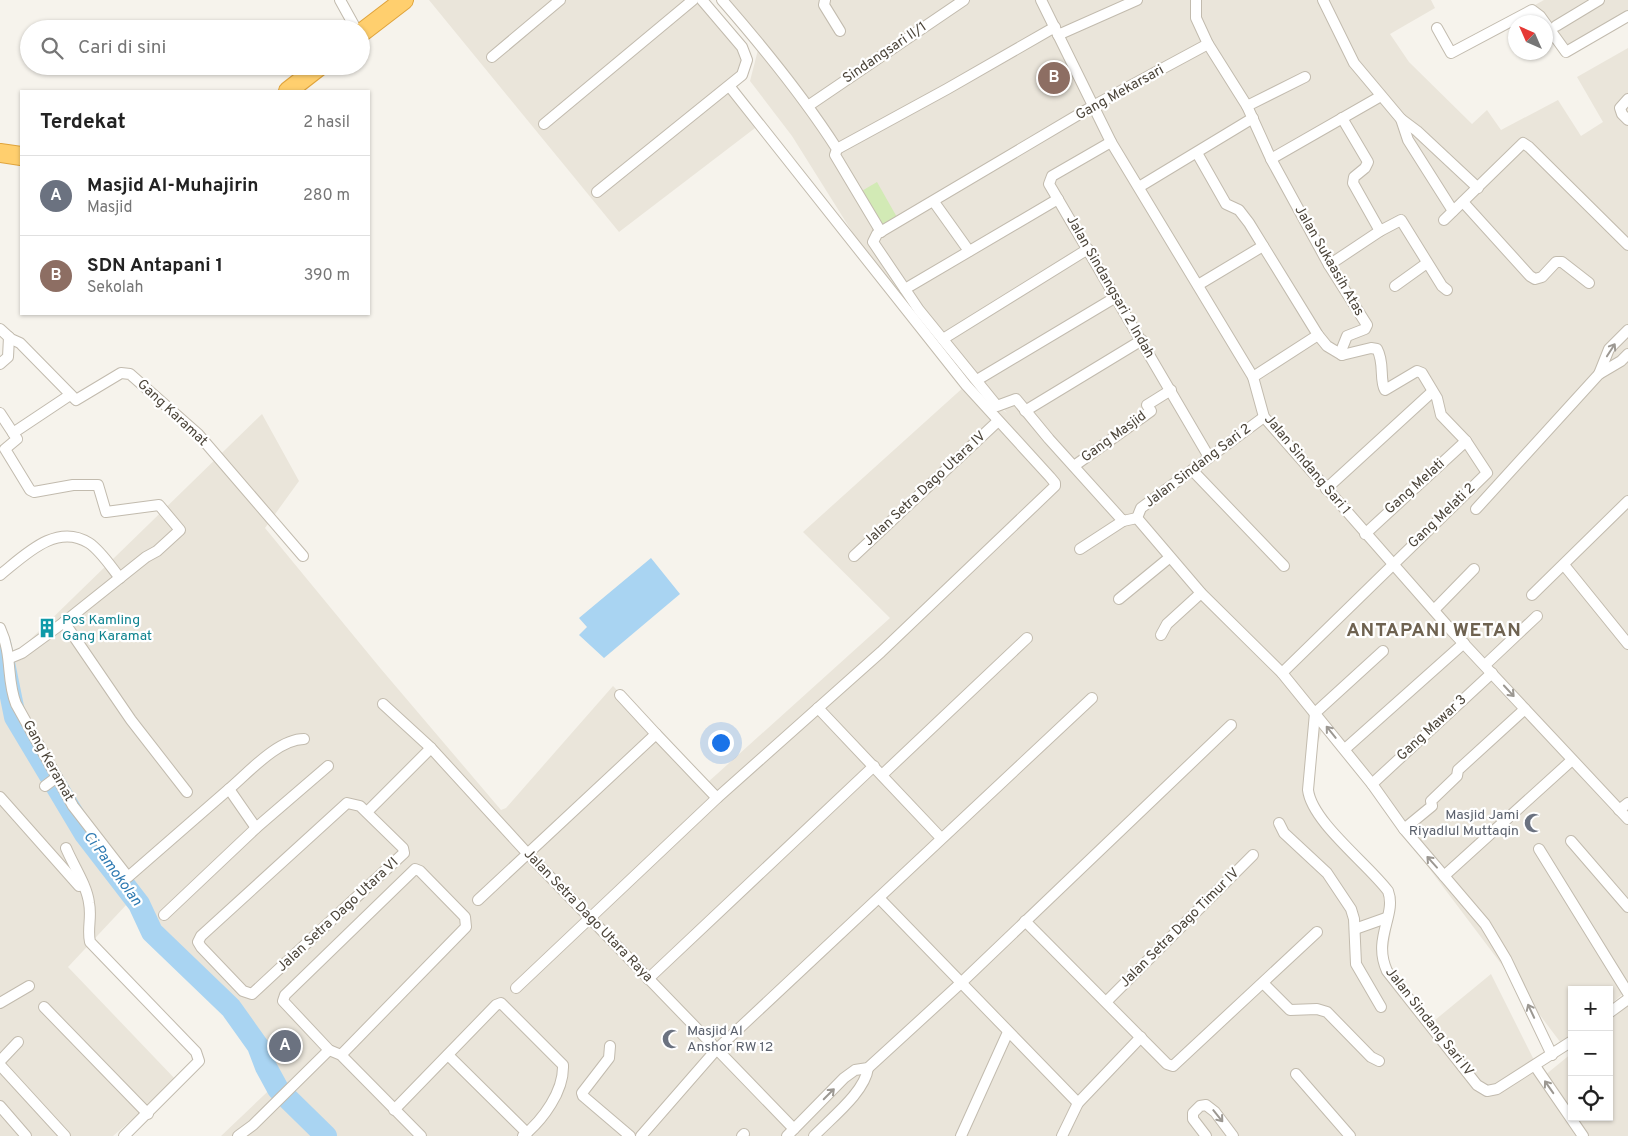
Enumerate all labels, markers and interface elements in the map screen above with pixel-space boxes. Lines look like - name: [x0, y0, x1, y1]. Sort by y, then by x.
- north arrow: [1508, 15, 1553, 60]
- street label: Sindangsari II/1: [840, 19, 930, 87]
- search box: [20, 20, 370, 75]
- icon: search: [38, 34, 66, 62]
- text: Cari di sini: [78, 36, 166, 60]
- pin: B: [1038, 59, 1070, 97]
- street label: Gang Mekarsari: [1073, 62, 1167, 124]
- text: Terdekat: [40, 109, 126, 136]
- text: 2 hasil: [303, 113, 350, 133]
- text: Masjid Al-Muhajirin: [87, 174, 259, 198]
- text: A: [50, 186, 62, 206]
- text: 280 m: [303, 186, 350, 206]
- text: Masjid: [87, 198, 132, 218]
- street label: Jalan Sukaasih Atas: [1290, 203, 1368, 319]
- street label: Jalan Sindangsari 2 Indah: [1062, 213, 1158, 361]
- text: SDN Antapani 1: [87, 254, 223, 278]
- text: B: [50, 266, 62, 286]
- text: 390 m: [304, 266, 350, 286]
- text: Sekolah: [87, 278, 143, 298]
- one-way arrow: [1605, 343, 1616, 357]
- street label: Gang Karamat: [133, 376, 211, 450]
- street label: Gang Masjid: [1078, 408, 1150, 466]
- street label: Jalan Sindang Sari 1: [1260, 411, 1354, 519]
- street label: Jalan Sindang Sari 2: [1141, 420, 1255, 512]
- street label: Jalan Setra Dago Utara IV: [861, 428, 989, 550]
- street label: Gang Melati: [1382, 456, 1448, 518]
- street label: Gang Melati 2: [1405, 480, 1479, 552]
- place label: Pos Kamling Gang Karamat: [62, 612, 152, 645]
- building icon: Pos Kamling Gang Karamat: [36, 617, 58, 639]
- district label: ANTAPANI WETAN: [1346, 619, 1522, 643]
- one-way arrow: [1503, 684, 1515, 697]
- street label: Gang Mawar 3: [1394, 691, 1470, 765]
- street label: Gang Keramat: [19, 717, 77, 805]
- one-way arrow: [1325, 726, 1336, 739]
- your location: [708, 730, 734, 756]
- place label: Masjid Jami Riyadlul Muttaqin: [1409, 807, 1519, 840]
- mosque icon: Masjid Jami Riyadlul Muttaqin: [1523, 812, 1545, 834]
- water label: Ci Pamokolan: [78, 828, 146, 910]
- street label: Jalan Setra Dago Utara Raya: [520, 846, 656, 986]
- street label: Jalan Setra Dago Utara VI: [274, 854, 402, 976]
- one-way arrow: [1426, 855, 1437, 868]
- street label: Jalan Setra Dago Timur IV: [1117, 865, 1243, 991]
- street label: Jalan Sindang Sari IV: [1381, 964, 1477, 1080]
- map controls: [1568, 986, 1613, 1121]
- button: +: [1568, 986, 1613, 1031]
- one-way arrow: [1525, 1003, 1535, 1018]
- place label: Masjid Al Anshor RW 12: [687, 1023, 773, 1056]
- pin: A: [269, 1027, 301, 1065]
- mosque icon: Masjid Al Anshor RW 12: [661, 1028, 683, 1050]
- button: −: [1568, 1031, 1613, 1076]
- button: locate: [1568, 1076, 1613, 1121]
- one-way arrow: [1544, 1080, 1554, 1094]
- one-way arrow: [822, 1088, 835, 1100]
- one-way arrow: [1212, 1109, 1223, 1122]

